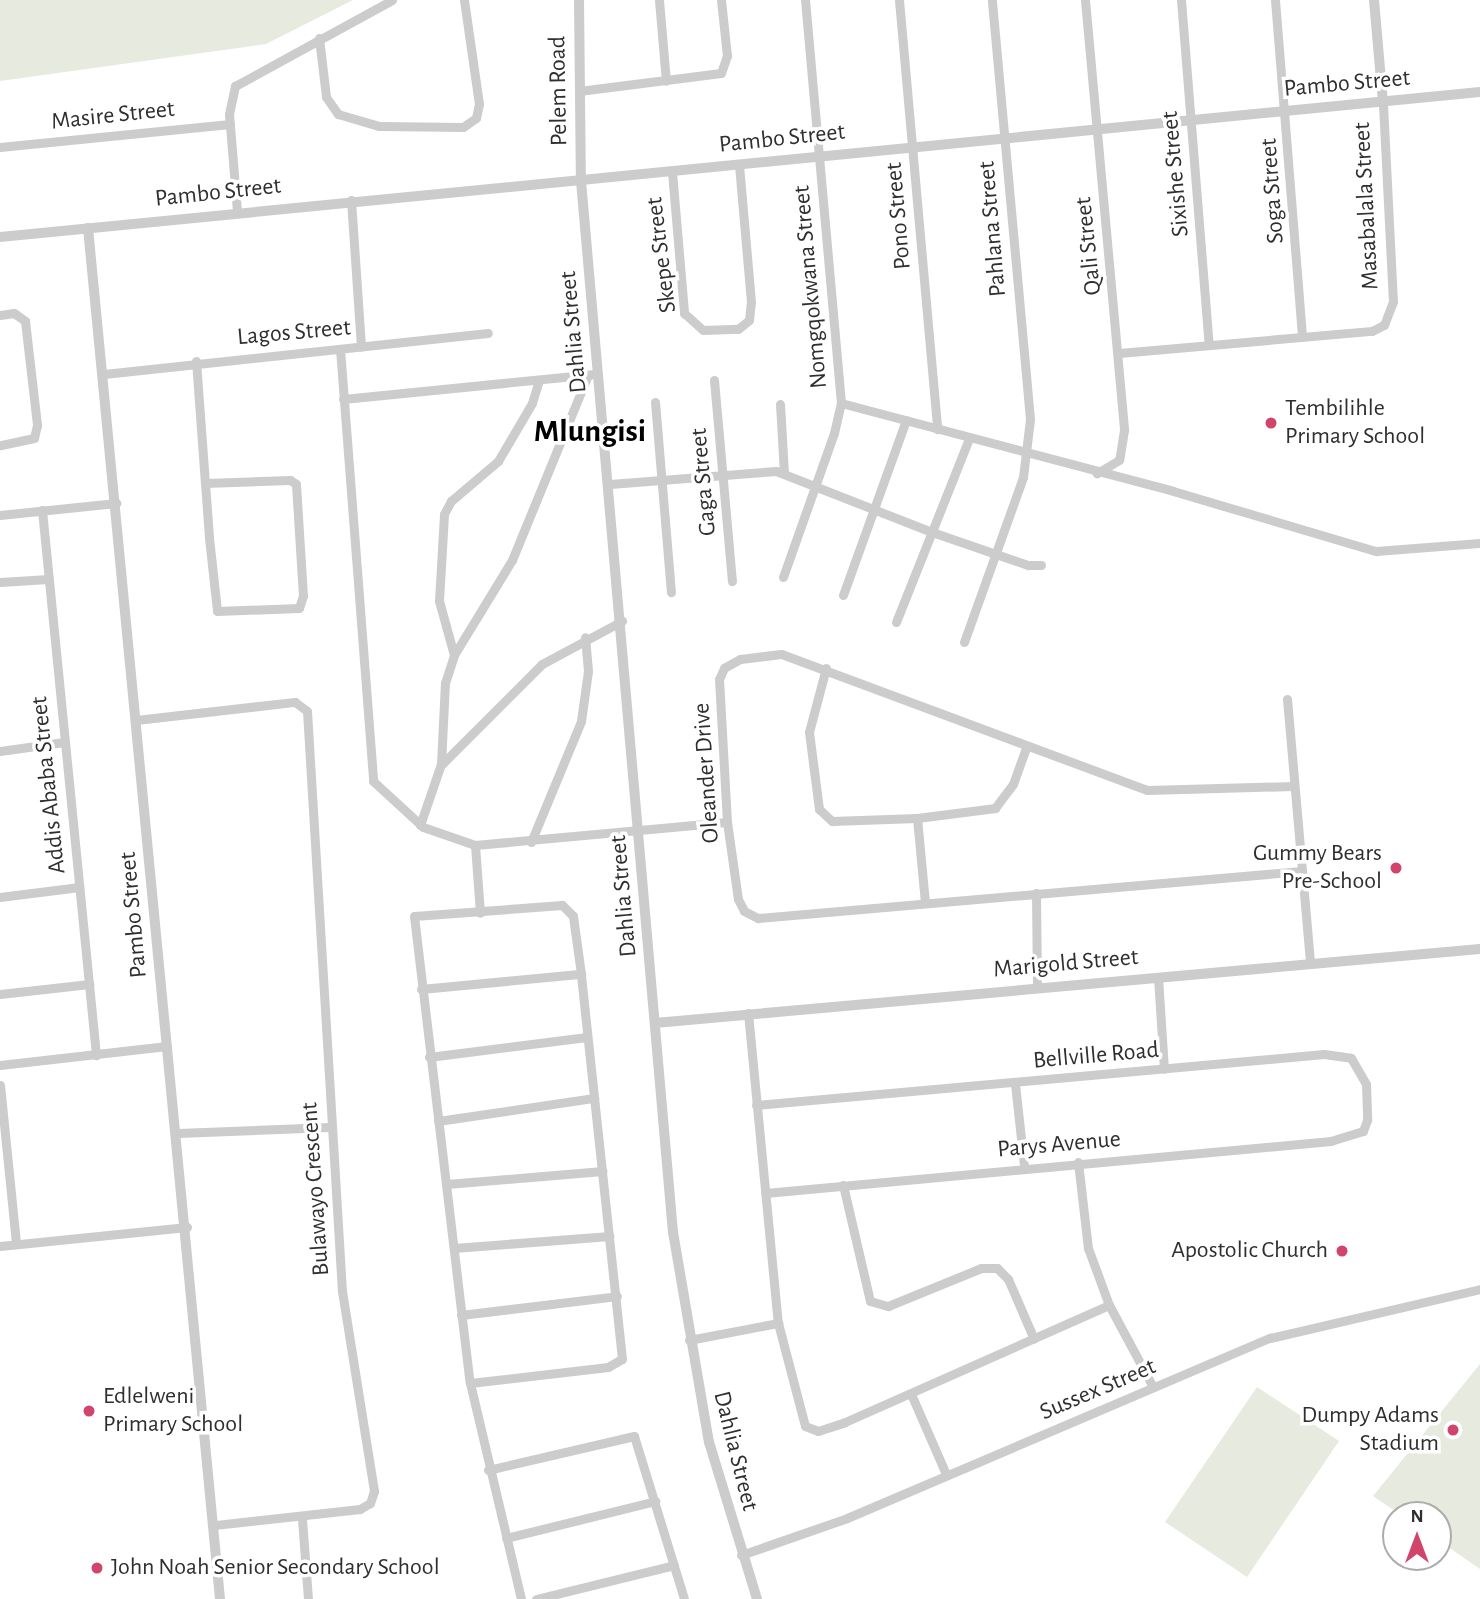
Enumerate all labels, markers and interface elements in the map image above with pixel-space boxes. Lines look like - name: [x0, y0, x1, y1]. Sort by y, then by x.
- street label: Pelem Road: [544, 36, 574, 146]
- street label: Pambo Street: [1283, 64, 1411, 104]
- street label: Masire Street: [50, 95, 176, 137]
- street label: Sixishe Street: [1156, 110, 1196, 238]
- street label: Pambo Street: [718, 118, 846, 160]
- street label: Masabalala Street: [1348, 122, 1386, 290]
- street label: Soga Street: [1255, 137, 1291, 245]
- street label: Pahlana Street: [973, 160, 1013, 298]
- street label: Pono Street: [880, 161, 918, 271]
- street label: Pambo Street: [154, 172, 282, 214]
- street label: Nomgqokwana Street: [788, 184, 834, 390]
- street label: Skepe Street: [641, 195, 683, 315]
- street label: Qali Street: [1070, 195, 1108, 297]
- street label: Dahlia Street: [554, 270, 594, 394]
- street label: Lagos Street: [236, 314, 352, 352]
- place label: Tembilihle Primary School: [1285, 395, 1425, 451]
- district label: Mlungisi: [534, 412, 646, 450]
- marker: Tembilihle Primary School: [1263, 415, 1279, 431]
- street label: Gaga Street: [685, 427, 723, 537]
- street label: Addis Ababa Street: [25, 695, 73, 875]
- street label: Oleander Drive: [688, 702, 726, 844]
- street label: Dahlia Street: [604, 834, 644, 958]
- place label: Gummy Bears Pre-School: [1253, 840, 1382, 896]
- street label: Pambo Street: [114, 851, 154, 979]
- marker: Gummy Bears Pre-School: [1388, 860, 1404, 876]
- street label: Marigold Street: [992, 943, 1140, 985]
- street label: Bellville Road: [1032, 1036, 1160, 1076]
- street label: Bulawayo Crescent: [296, 1101, 336, 1277]
- street label: Parys Avenue: [996, 1125, 1122, 1165]
- place label: Apostolic Church: [1171, 1237, 1328, 1265]
- marker: Apostolic Church: [1334, 1243, 1350, 1259]
- street label: Sussex Street: [1036, 1353, 1160, 1427]
- place label: Edlelweni Primary School: [103, 1383, 243, 1439]
- street label: Dahlia Street: [706, 1388, 764, 1514]
- place label: Dumpy Adams Stadium: [1301, 1402, 1439, 1458]
- marker: Edlelweni Primary School: [81, 1403, 97, 1419]
- marker: Dumpy Adams Stadium: [1445, 1422, 1461, 1438]
- north arrow: [1382, 1501, 1452, 1571]
- text: N: [1410, 1507, 1424, 1526]
- place label: John Noah Senior Secondary School: [111, 1554, 440, 1582]
- marker: John Noah Senior Secondary School: [89, 1560, 105, 1576]

